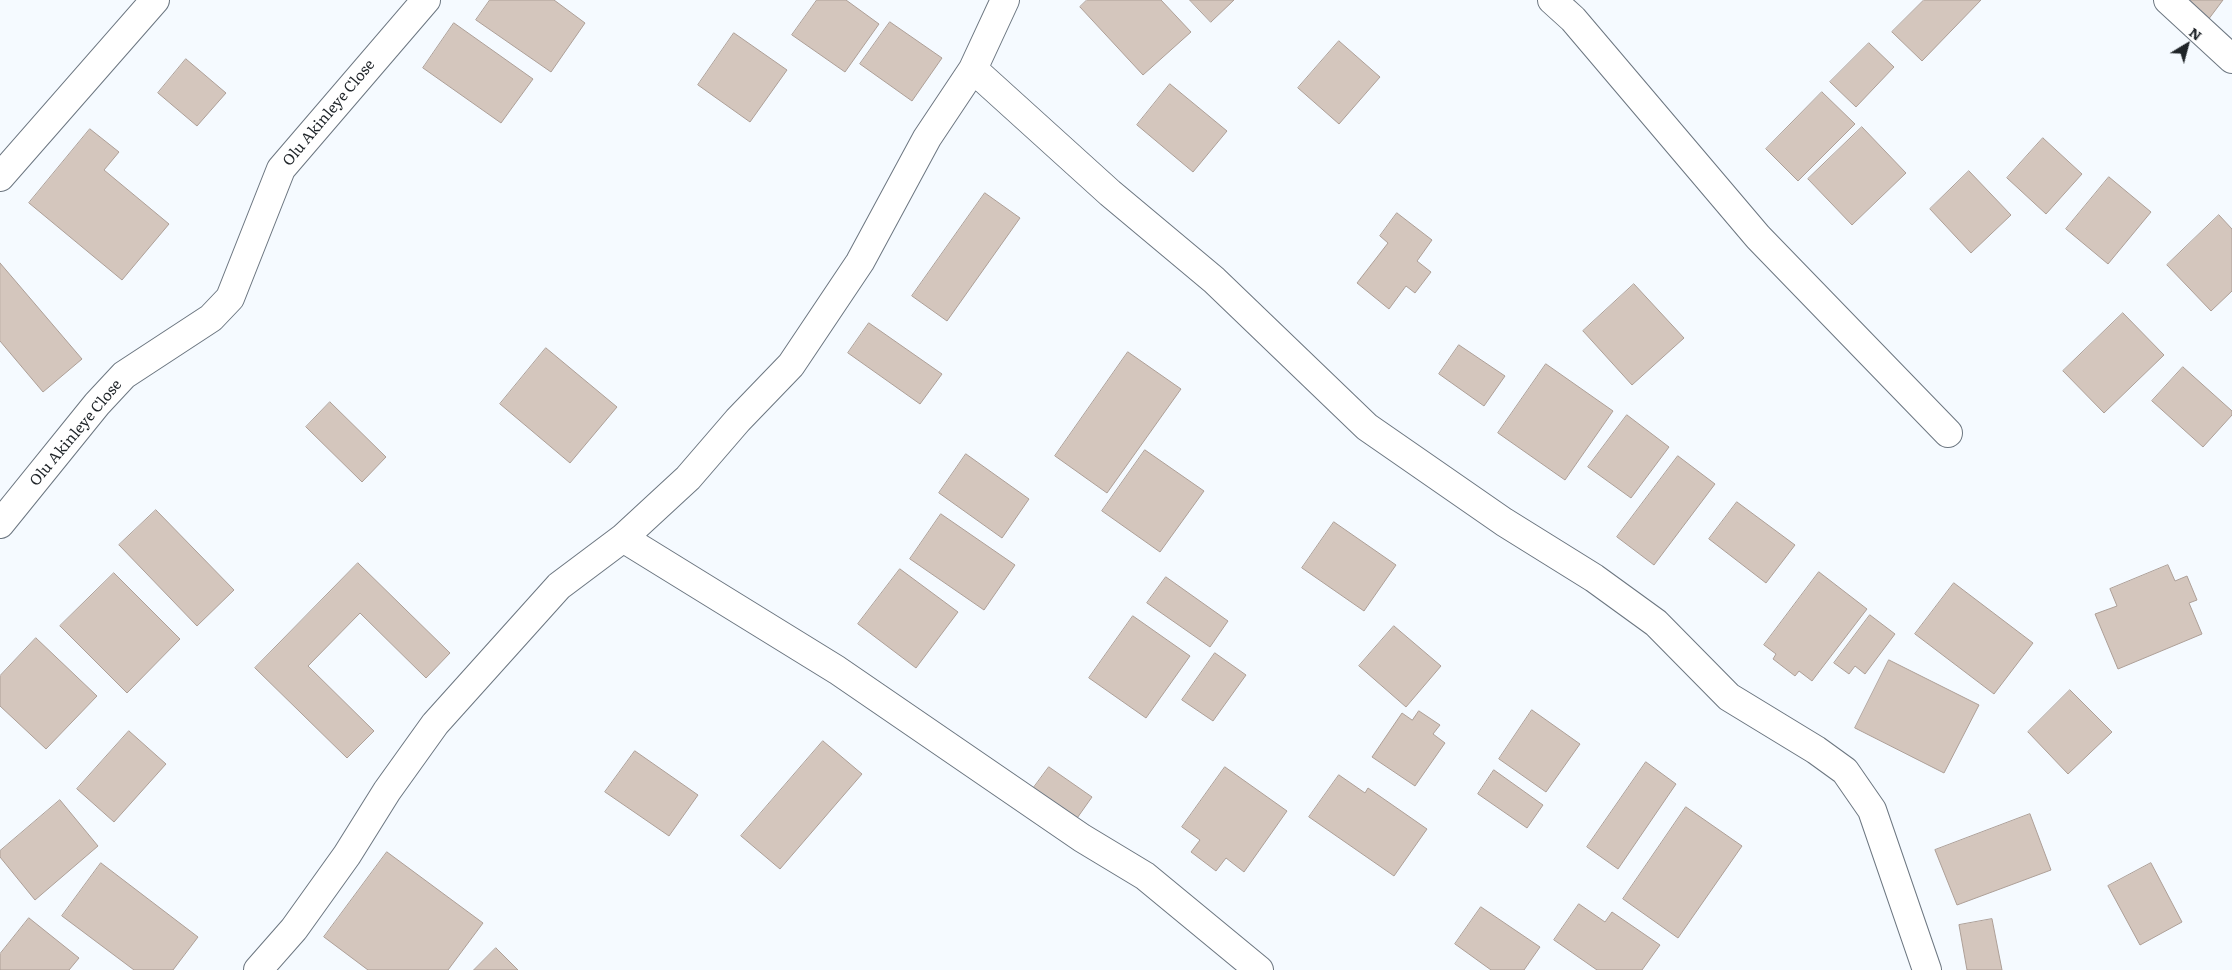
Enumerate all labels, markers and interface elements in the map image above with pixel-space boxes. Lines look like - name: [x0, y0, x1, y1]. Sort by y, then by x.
- north arrow: [2162, 20, 2212, 70]
- text: N: [2185, 21, 2207, 45]
- street label: Olu Akinleye Close: [279, 56, 379, 170]
- street label: Olu Akinleye Close: [26, 376, 126, 490]

